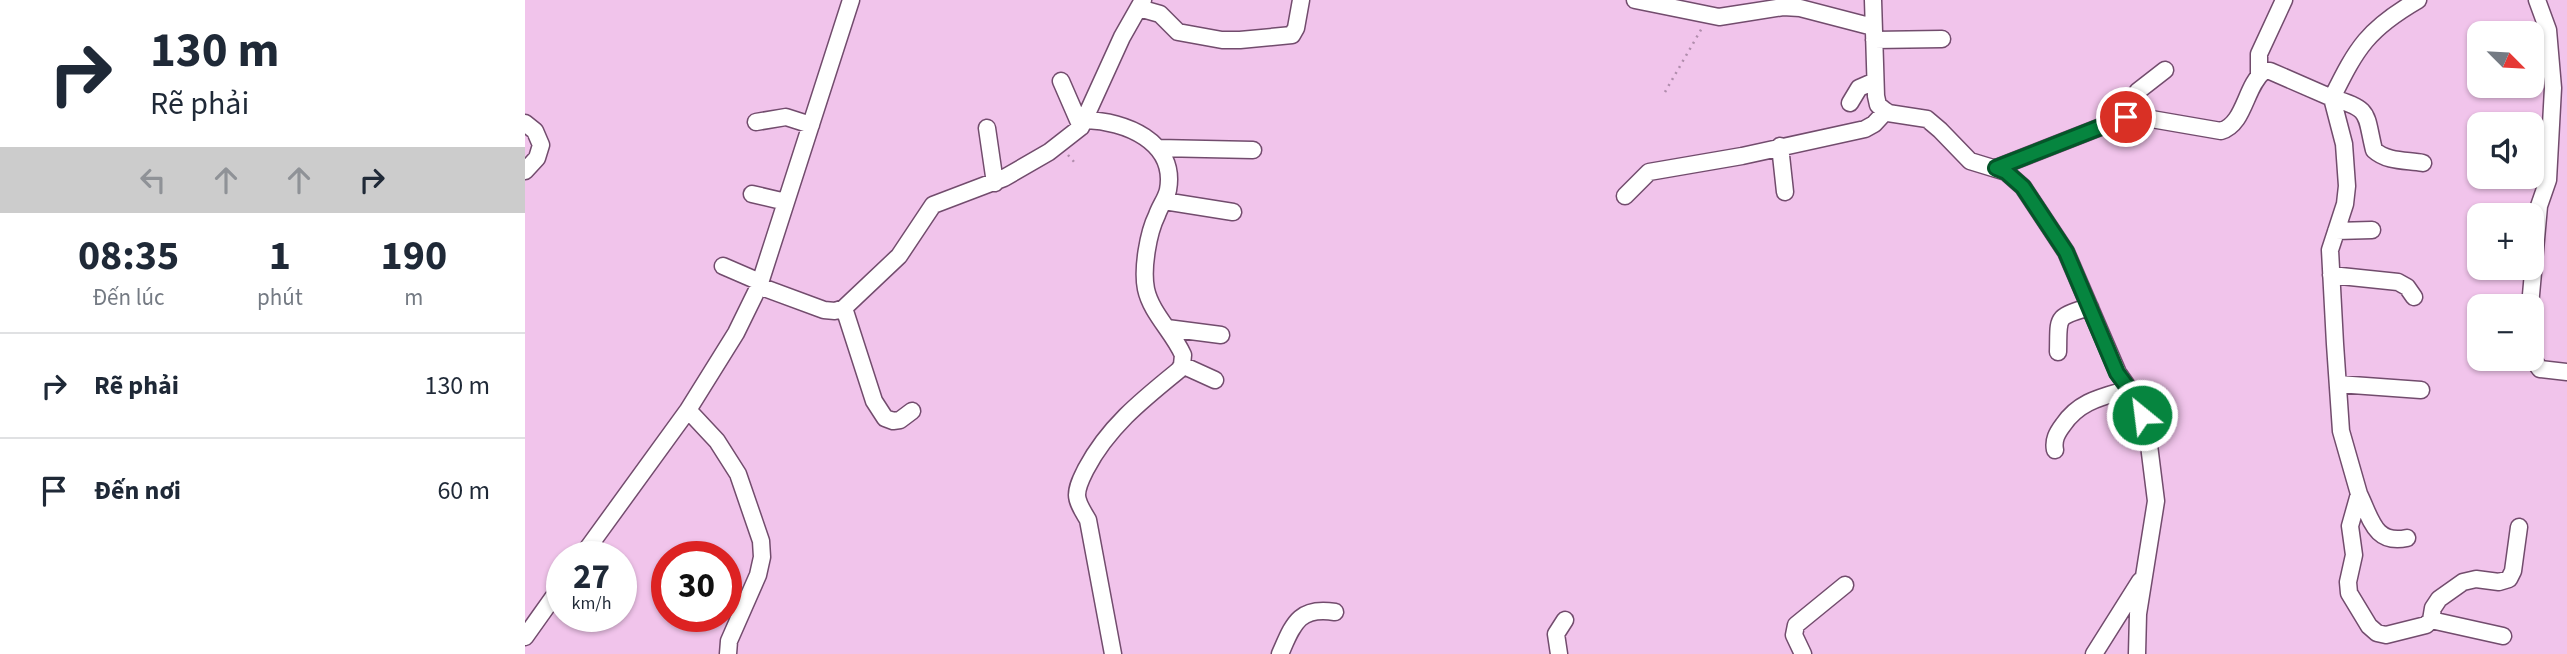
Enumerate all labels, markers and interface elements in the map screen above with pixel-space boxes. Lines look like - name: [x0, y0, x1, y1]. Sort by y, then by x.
- text: 130 m: [150, 16, 279, 86]
- north arrow: [2467, 21, 2545, 98]
- map controls: [2467, 21, 2544, 371]
- icon: right: [35, 28, 126, 119]
- text: Rẽ phải: [150, 81, 249, 127]
- pin: [2096, 87, 2156, 147]
- icon: arrive: [2107, 98, 2145, 136]
- button: sound: [2467, 112, 2544, 189]
- icon: left: [134, 161, 172, 199]
- icon: ahead: [207, 161, 245, 199]
- icon: ahead: [280, 161, 318, 199]
- icon: right: [353, 161, 391, 199]
- button: +: [2467, 203, 2544, 280]
- text: 08:35: [78, 226, 179, 286]
- text: 1: [269, 226, 291, 286]
- text: 190: [381, 226, 447, 286]
- text: Đến lúc: [93, 281, 165, 314]
- text: phút: [257, 281, 303, 314]
- text: m: [404, 281, 423, 314]
- button: −: [2467, 294, 2544, 371]
- icon: right: [35, 367, 73, 405]
- text: Rẽ phải: [94, 367, 179, 404]
- text: 130 m: [424, 367, 490, 404]
- position arrow: [2105, 378, 2179, 452]
- icon: arrive: [35, 472, 73, 510]
- text: Đến nơi: [94, 472, 181, 509]
- text: 60 m: [437, 472, 490, 509]
- speed limit sign: 30: [651, 541, 742, 632]
- text: 27: [573, 552, 610, 602]
- text: km/h: [572, 591, 611, 616]

